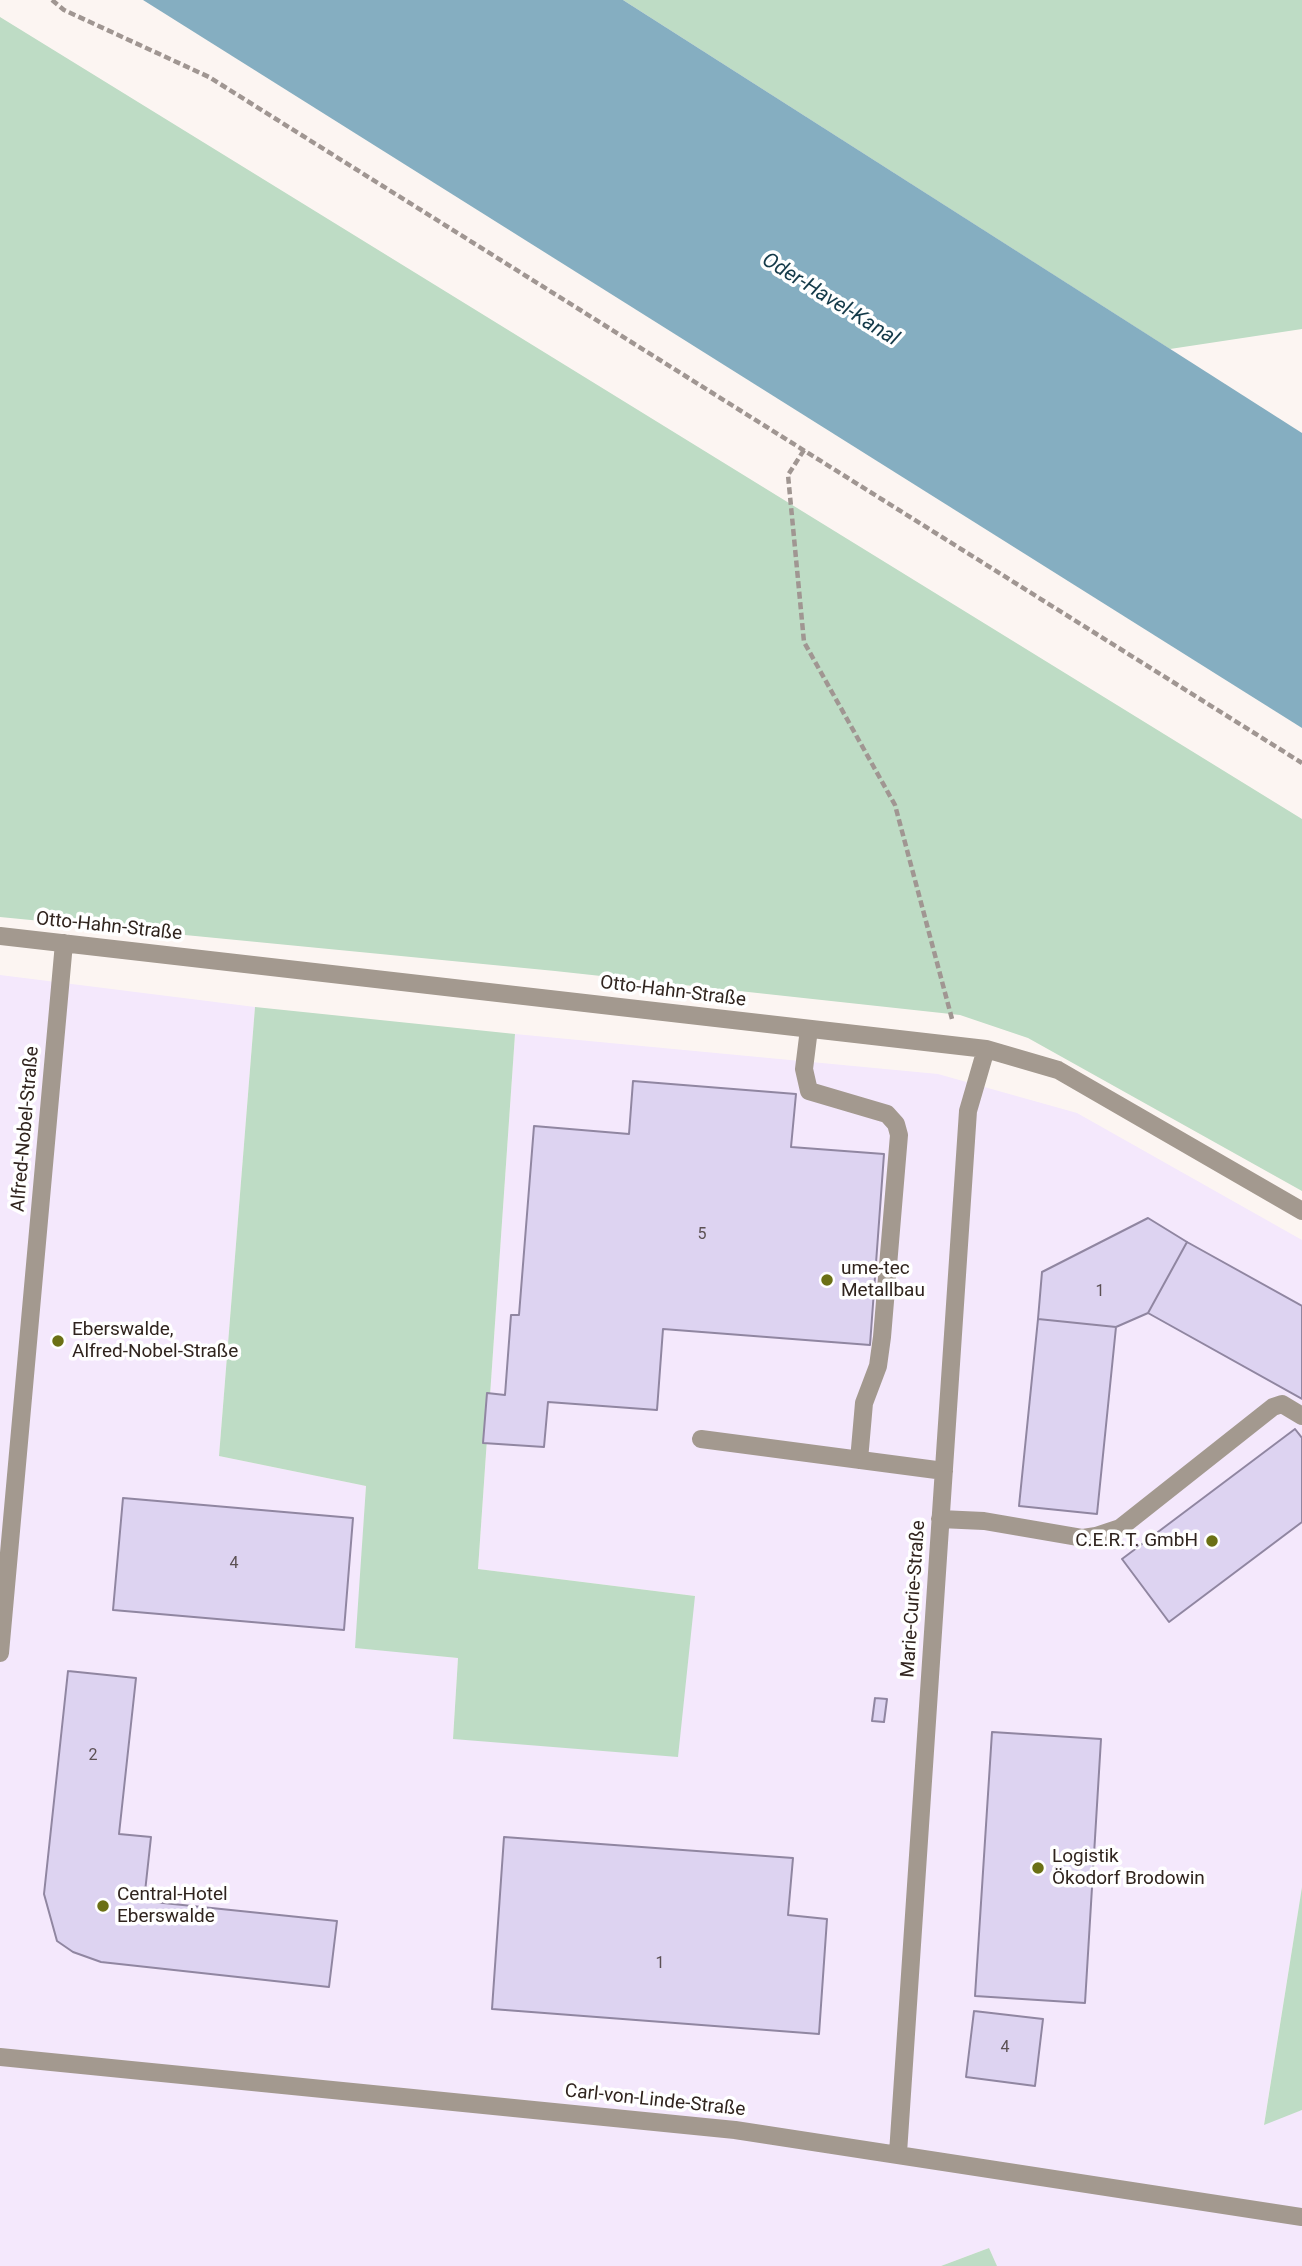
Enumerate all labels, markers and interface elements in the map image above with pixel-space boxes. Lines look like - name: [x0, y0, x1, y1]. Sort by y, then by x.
- water label: Oder-Havel-Kanal: [757, 248, 903, 352]
- street label: Otto-Hahn-Straße: [35, 908, 183, 946]
- street label: Otto-Hahn-Straße: [599, 972, 747, 1012]
- street label: Alfred-Nobel-Straße: [7, 1045, 45, 1213]
- house number: 5: [698, 1225, 706, 1245]
- place label: ume-tec Metallbau: [841, 1258, 925, 1302]
- marker: ume-tec Metallbau: [819, 1272, 835, 1288]
- house number: 1: [1096, 1282, 1104, 1302]
- place label: Eberswalde, Alfred-Nobel-Straße: [72, 1319, 238, 1363]
- marker: Eberswalde, Alfred-Nobel-Straße: [50, 1333, 66, 1349]
- street label: Marie-Curie-Straße: [897, 1519, 931, 1679]
- place label: C.E.R.T. GmbH: [1075, 1530, 1198, 1552]
- marker: C.E.R.T. GmbH: [1204, 1533, 1220, 1549]
- house number: 4: [230, 1554, 238, 1574]
- house number: 2: [89, 1746, 97, 1766]
- place label: Logistik Ökodorf Brodowin: [1052, 1846, 1205, 1890]
- marker: Logistik Ökodorf Brodowin: [1030, 1860, 1046, 1876]
- place label: Central-Hotel Eberswalde: [117, 1884, 228, 1928]
- marker: Central-Hotel Eberswalde: [95, 1898, 111, 1914]
- house number: 1: [656, 1954, 664, 1974]
- house number: 4: [1001, 2038, 1009, 2058]
- street label: Carl-von-Linde-Straße: [564, 2080, 746, 2122]

